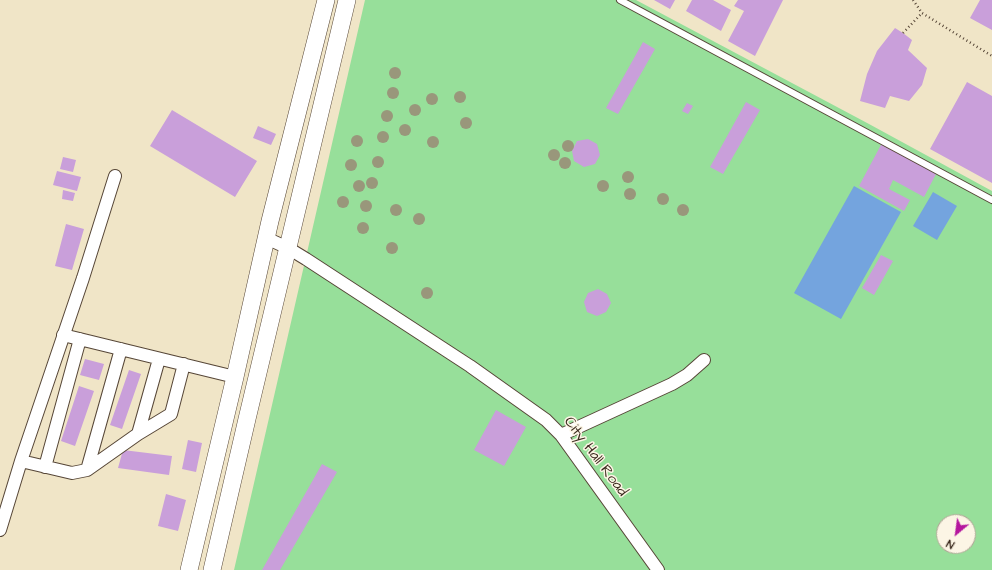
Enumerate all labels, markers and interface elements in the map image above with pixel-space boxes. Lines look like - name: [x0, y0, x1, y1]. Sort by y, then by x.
- street label: City Hall Road: [559, 414, 631, 500]
- north arrow: [936, 514, 976, 554]
- text: N: [944, 536, 957, 552]

